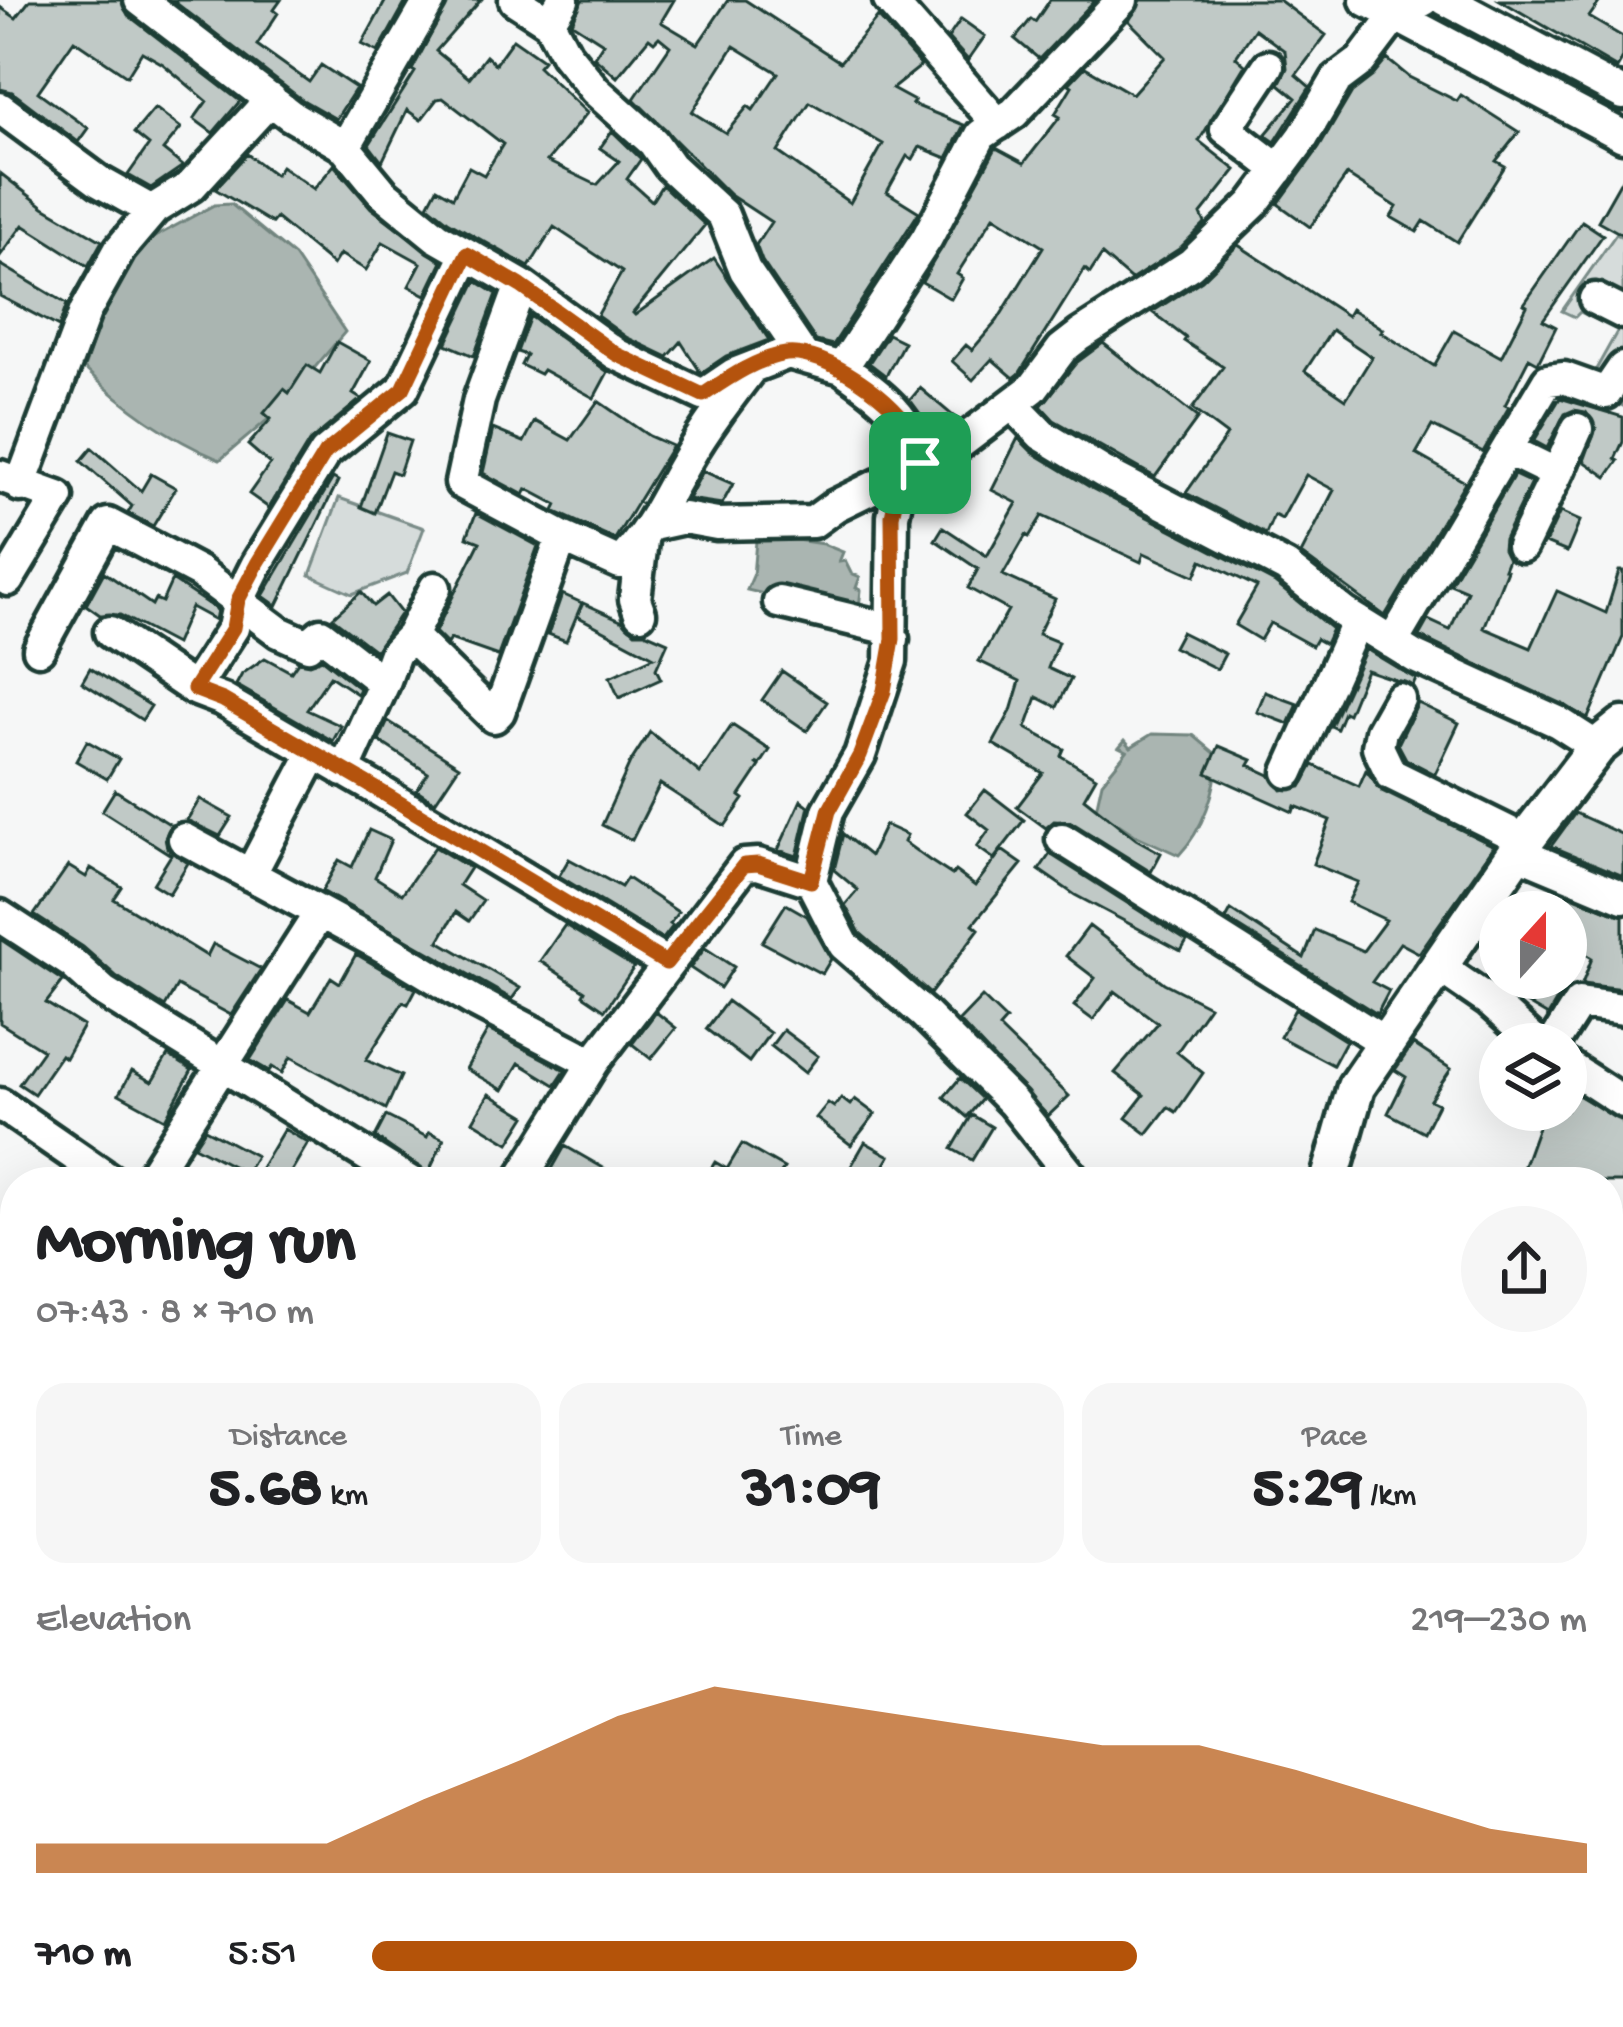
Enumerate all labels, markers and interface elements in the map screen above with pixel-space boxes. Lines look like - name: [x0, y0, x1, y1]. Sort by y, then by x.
- pin: [869, 412, 971, 514]
- icon: arrive: [887, 430, 953, 496]
- north arrow: [1479, 891, 1587, 999]
- map controls: [1479, 891, 1587, 1131]
- button: layers: [1479, 1023, 1587, 1131]
- button: share: [1461, 1206, 1587, 1332]
- text: Morning run: [36, 1207, 355, 1285]
- text: 07:43 · 8 × 710 m: [36, 1291, 314, 1337]
- text: Distance: [230, 1419, 347, 1457]
- text: Time: [781, 1419, 842, 1457]
- text: Pace: [1302, 1419, 1367, 1457]
- text: 5.68: [209, 1457, 322, 1527]
- text: 31:09: [742, 1457, 881, 1527]
- text: 5:29: [1253, 1457, 1362, 1527]
- text: km: [322, 1478, 368, 1516]
- text: /km: [1362, 1478, 1416, 1516]
- text: Elevation: [36, 1599, 191, 1645]
- text: 219–230 m: [1410, 1599, 1587, 1645]
- text: 710 m: [36, 1933, 131, 1979]
- text: 5:51: [228, 1933, 297, 1979]

